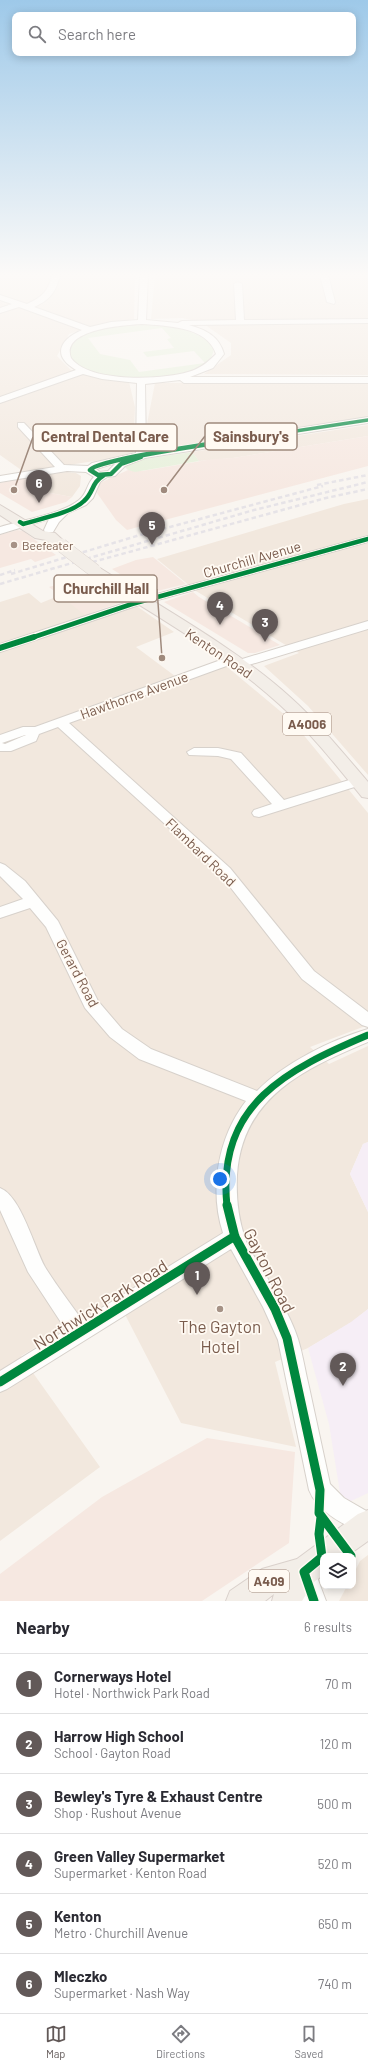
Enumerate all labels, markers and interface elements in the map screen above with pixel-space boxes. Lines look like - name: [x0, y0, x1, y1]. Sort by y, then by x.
- search box: [12, 12, 356, 56]
- icon: search: [26, 23, 48, 45]
- text: Search here: [58, 25, 136, 43]
- callout: Sainsbury's: [205, 423, 297, 450]
- callout: Central Dental Care: [33, 424, 177, 451]
- text: Central Dental Care: [41, 427, 169, 445]
- text: Sainsbury's: [213, 427, 290, 445]
- pin: 6: [26, 470, 52, 503]
- pin: 5: [139, 512, 165, 545]
- street label: Churchill Avenue: [201, 537, 303, 581]
- place label: Beefeater: [22, 538, 74, 552]
- marker: Beefeater: [9, 540, 19, 550]
- callout: Churchill Hall: [54, 575, 157, 602]
- text: Churchill Hall: [63, 579, 149, 597]
- pin: 4: [207, 592, 233, 625]
- pin: 3: [252, 609, 278, 642]
- street label: Kenton Road: [182, 624, 256, 682]
- street label: Hawthorne Avenue: [78, 668, 190, 722]
- road number: A4006: [283, 713, 331, 735]
- street label: Flambard Road: [162, 814, 240, 890]
- street label: Gerard Road: [53, 936, 103, 1010]
- your location: [210, 1169, 230, 1189]
- street label: Gayton Road: [240, 1224, 300, 1316]
- street label: Northwick Park Road: [29, 1255, 171, 1353]
- pin: 1: [184, 1262, 210, 1295]
- marker: The Gayton Hotel: [215, 1304, 225, 1314]
- place label: The Gayton Hotel: [179, 1316, 261, 1356]
- pin: 2: [330, 1353, 356, 1386]
- map controls: [320, 1553, 356, 1589]
- button: layers: [320, 1553, 356, 1589]
- road number: A409: [249, 1570, 289, 1592]
- text: Nearby: [16, 1617, 70, 1637]
- text: 6 results: [304, 1619, 352, 1635]
- text: Cornerways Hotel: [54, 1667, 171, 1685]
- text: 1: [27, 1676, 31, 1692]
- text: 70 m: [325, 1676, 352, 1692]
- text: Hotel · Northwick Park Road: [54, 1685, 210, 1701]
- text: Harrow High School: [54, 1727, 184, 1745]
- text: 2: [25, 1736, 33, 1752]
- text: 120 m: [320, 1736, 352, 1752]
- text: School · Gayton Road: [54, 1745, 171, 1761]
- text: Bewley's Tyre & Exhaust Centre: [54, 1787, 263, 1805]
- text: 3: [25, 1796, 33, 1812]
- text: 500 m: [317, 1796, 352, 1812]
- text: Shop · Rushout Avenue: [54, 1805, 182, 1821]
- text: Green Valley Supermarket: [54, 1847, 225, 1865]
- text: 4: [25, 1856, 33, 1872]
- text: 520 m: [318, 1856, 352, 1872]
- text: Supermarket · Kenton Road: [54, 1865, 207, 1881]
- text: Kenton: [54, 1907, 101, 1925]
- text: 5: [25, 1916, 33, 1932]
- text: 650 m: [318, 1916, 352, 1932]
- text: Metro · Churchill Avenue: [54, 1925, 188, 1941]
- text: Mleczko: [54, 1967, 107, 1985]
- text: 6: [26, 1976, 32, 1992]
- text: 740 m: [318, 1976, 352, 1992]
- text: Supermarket · Nash Way: [54, 1985, 190, 2001]
- tab: Map: [45, 2023, 67, 2060]
- tab: Directions: [156, 2023, 205, 2060]
- tab: Saved: [294, 2023, 323, 2060]

